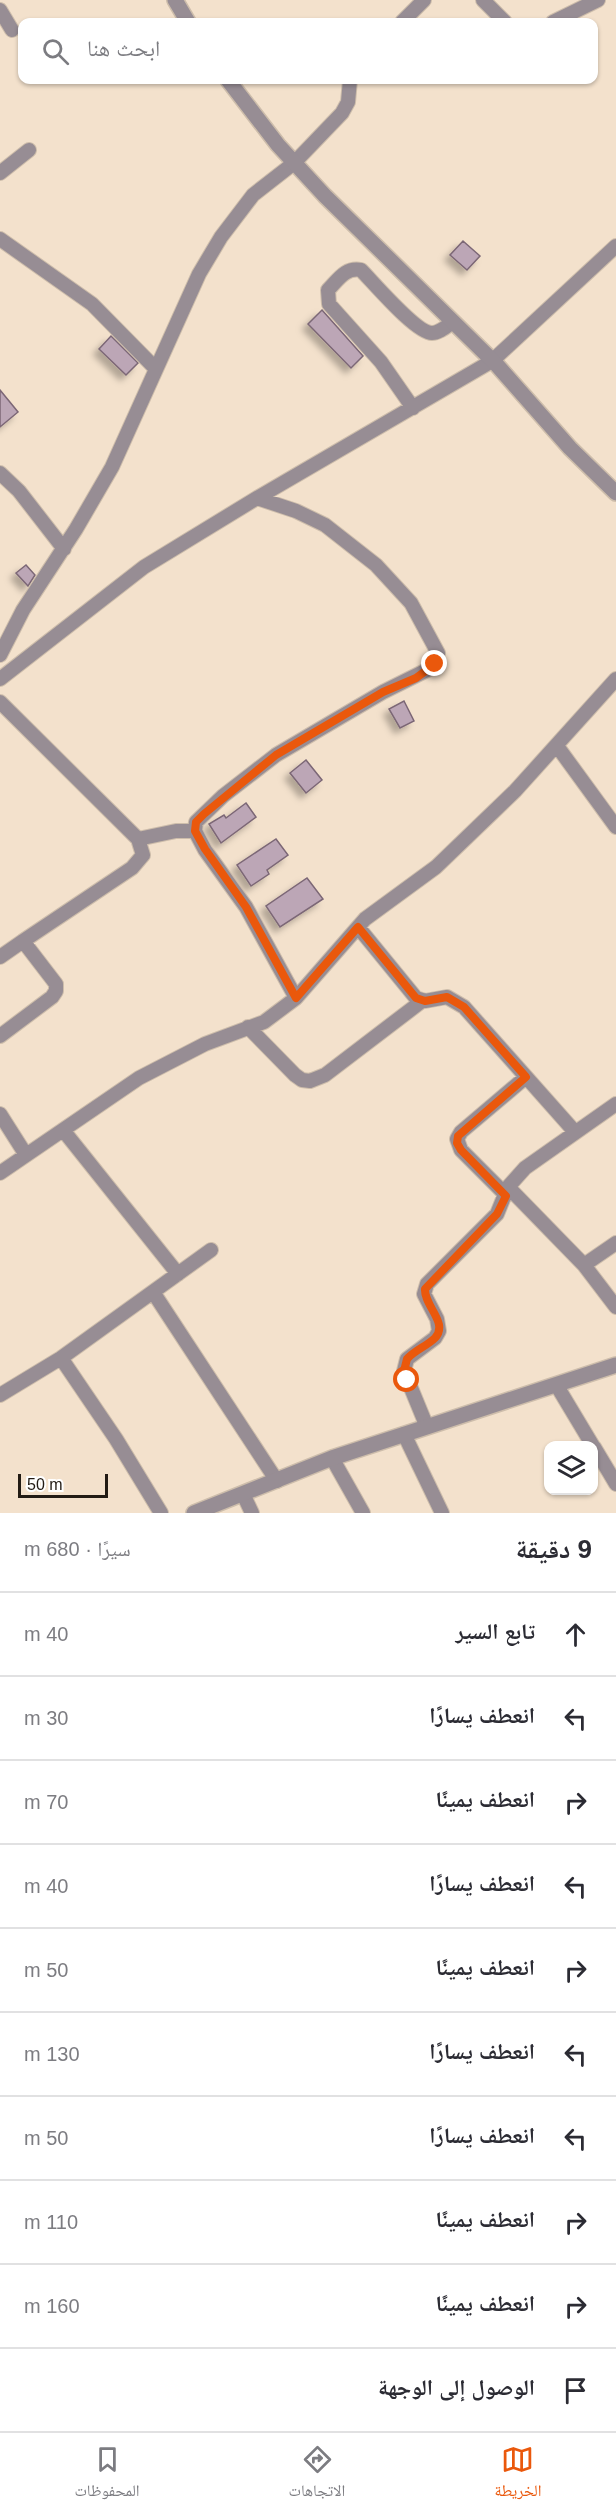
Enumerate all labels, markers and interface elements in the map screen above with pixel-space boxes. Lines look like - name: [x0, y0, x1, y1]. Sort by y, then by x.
- search box: [18, 18, 598, 84]
- icon: search: [39, 35, 72, 68]
- text: ابحث هنا: [87, 36, 160, 61]
- route end: [421, 650, 447, 676]
- route start: [393, 1366, 419, 1392]
- map controls: [544, 1441, 598, 1495]
- button: layers: [544, 1441, 598, 1495]
- scale bar: [18, 1471, 108, 1498]
- text: 50 m: [27, 1476, 63, 1493]
- text: 9 دقيقة: [516, 1534, 592, 1564]
- text: سيرًا · 680 m: [24, 1538, 131, 1560]
- icon: ahead: [559, 1618, 592, 1651]
- text: تابع السير: [455, 1619, 535, 1644]
- text: 40 m: [24, 1623, 68, 1645]
- icon: left: [559, 1702, 592, 1735]
- text: انعطف يسارًا: [429, 1703, 535, 1728]
- text: 30 m: [24, 1707, 68, 1729]
- icon: right: [559, 1786, 592, 1819]
- text: انعطف يمينًا: [436, 1787, 535, 1812]
- text: 70 m: [24, 1791, 68, 1813]
- icon: left: [559, 1870, 592, 1903]
- text: انعطف يسارًا: [429, 1871, 535, 1896]
- text: 40 m: [24, 1875, 68, 1897]
- icon: right: [559, 1954, 592, 1987]
- text: انعطف يمينًا: [436, 1955, 535, 1980]
- text: 50 m: [24, 1959, 68, 1981]
- icon: left: [559, 2038, 592, 2071]
- text: انعطف يسارًا: [429, 2039, 535, 2064]
- text: 130 m: [24, 2043, 80, 2065]
- icon: left: [559, 2122, 592, 2155]
- text: انعطف يسارًا: [429, 2123, 535, 2148]
- text: 50 m: [24, 2127, 68, 2149]
- icon: right: [559, 2206, 592, 2239]
- text: انعطف يمينًا: [436, 2207, 535, 2232]
- text: 110 m: [24, 2211, 78, 2233]
- icon: right: [559, 2290, 592, 2323]
- text: انعطف يمينًا: [436, 2291, 535, 2316]
- text: 160 m: [24, 2295, 80, 2317]
- icon: arrive: [559, 2374, 592, 2407]
- text: الوصول إلى الوجهة: [378, 2375, 535, 2400]
- tab: المحفوظات: [75, 2443, 140, 2506]
- tab: الاتجاهات: [289, 2443, 345, 2506]
- tab: الخريطة: [494, 2443, 542, 2506]

